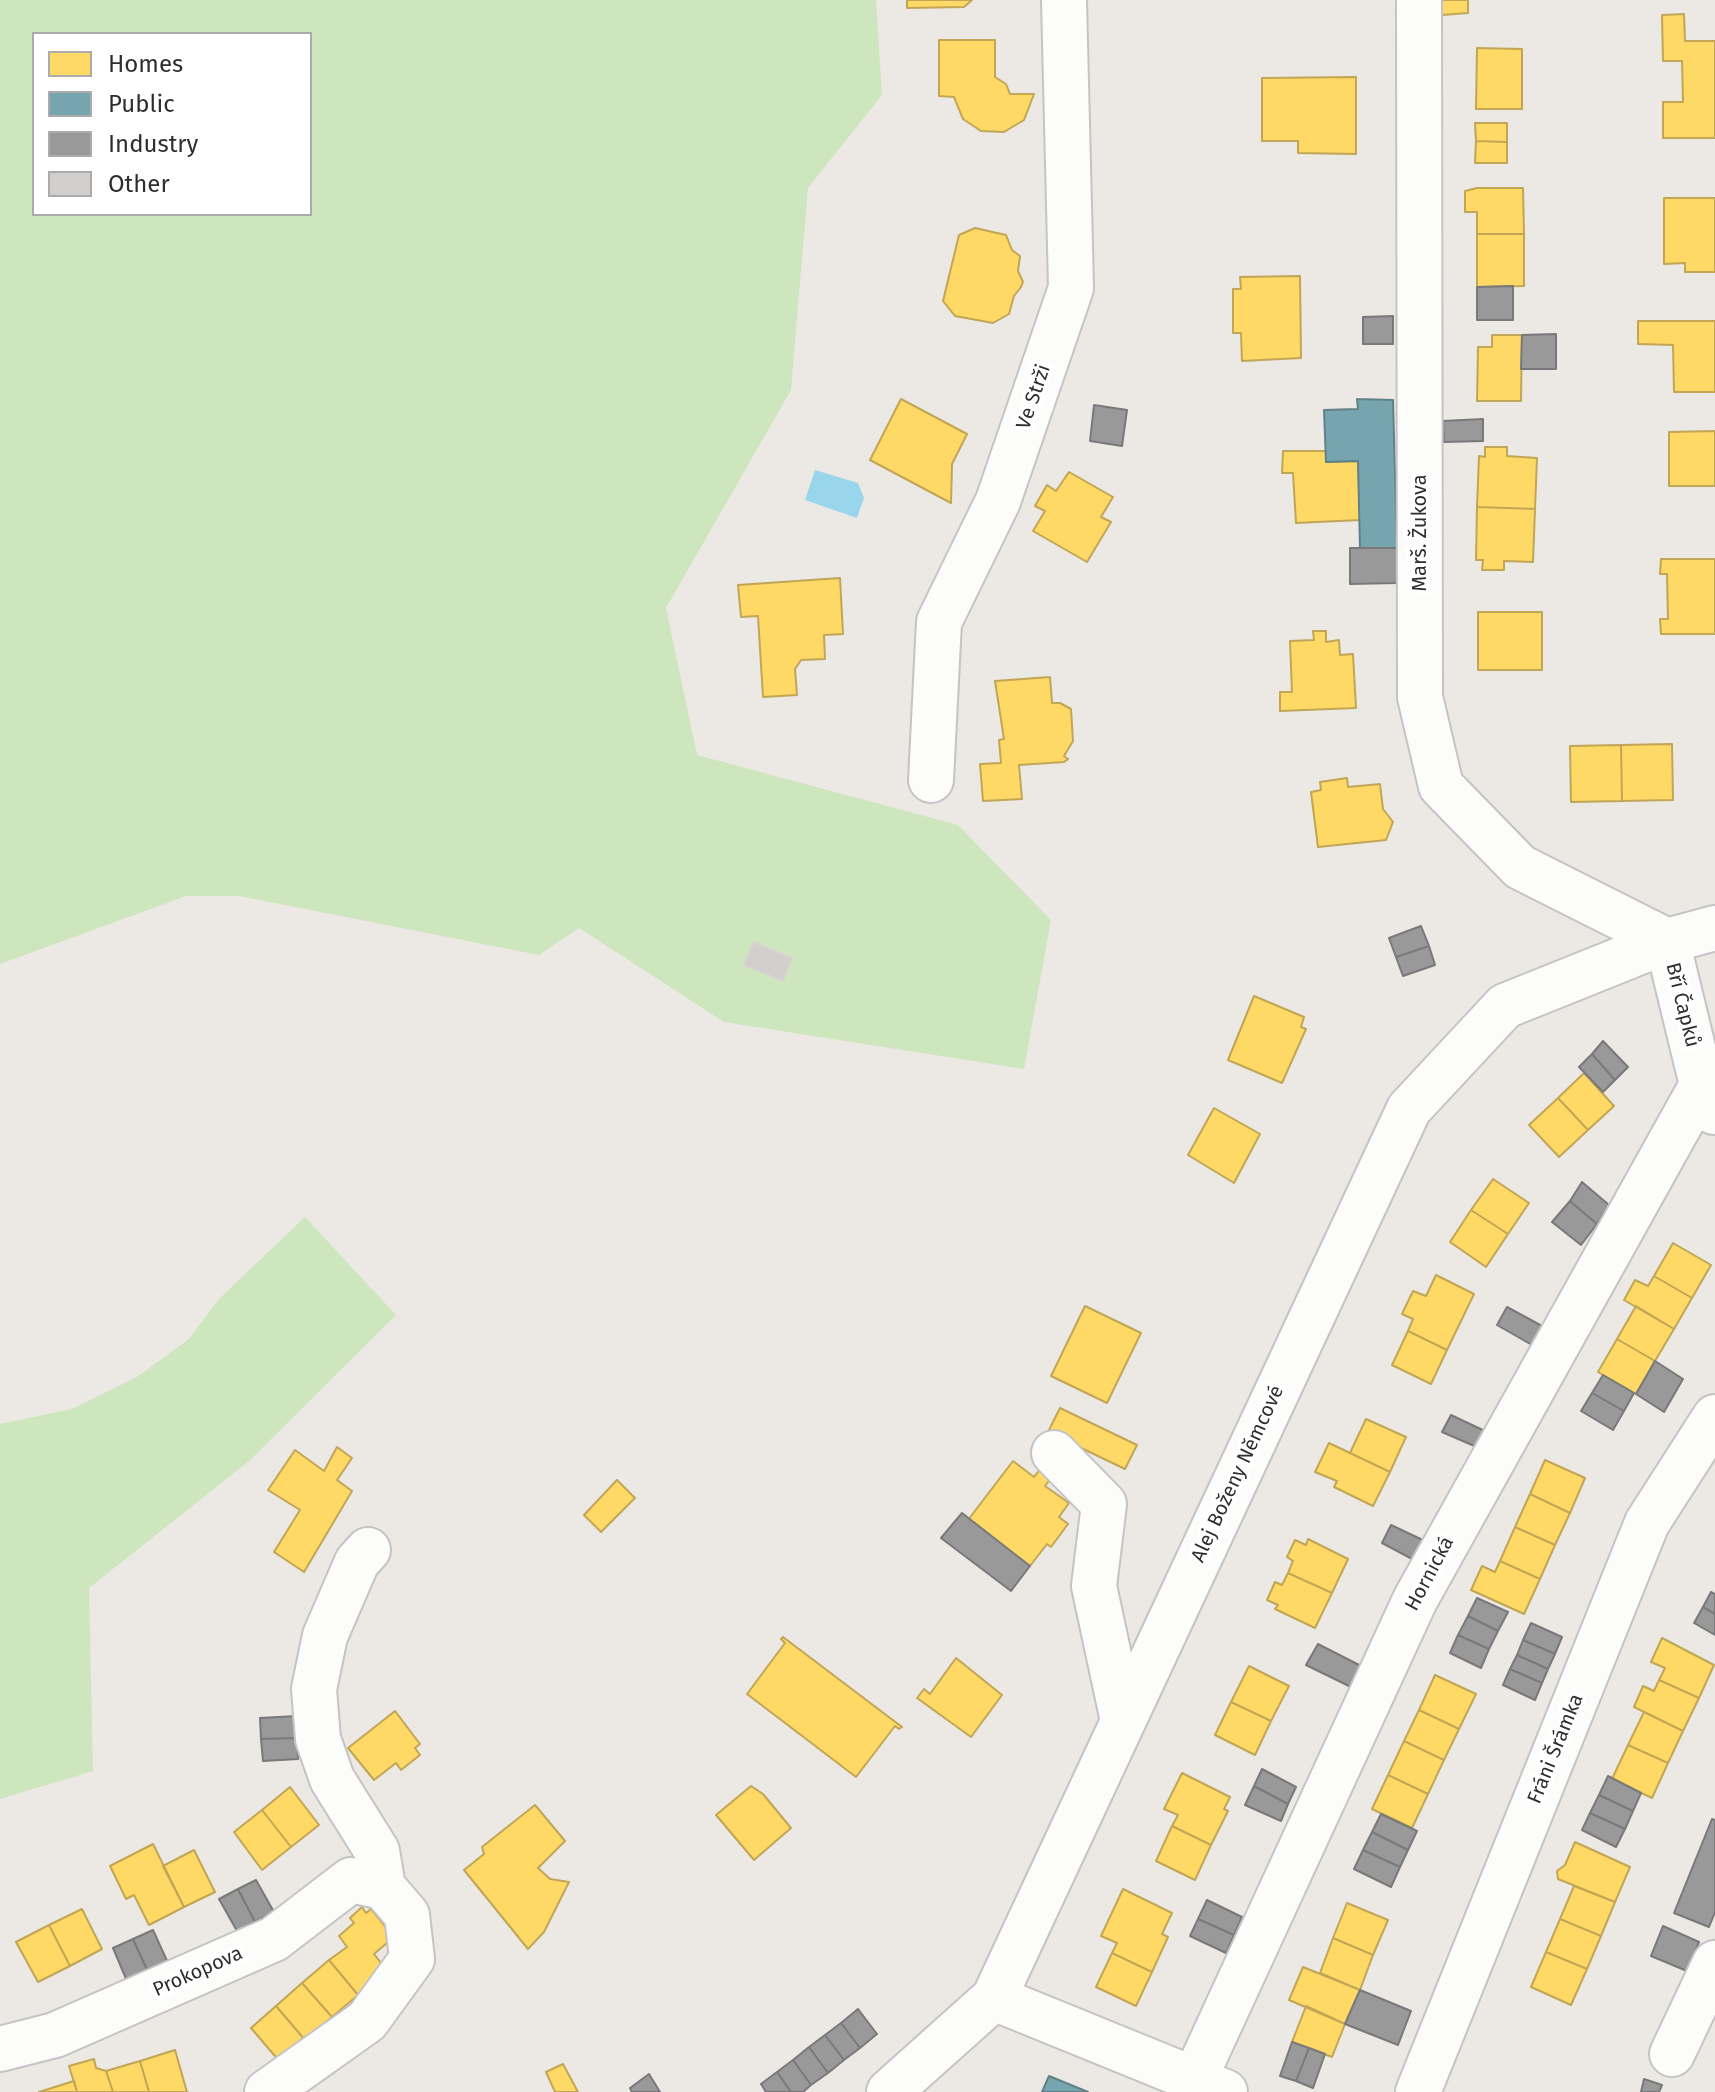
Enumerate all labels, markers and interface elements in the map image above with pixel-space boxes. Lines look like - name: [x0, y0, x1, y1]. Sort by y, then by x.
- legend: [32, 32, 312, 216]
- text: Homes: [108, 50, 183, 78]
- text: Public: [108, 90, 175, 118]
- text: Industry: [108, 130, 198, 158]
- text: Other: [108, 170, 170, 198]
- street label: Ve Strži: [1012, 361, 1056, 433]
- street label: Marš. Žukova: [1408, 474, 1432, 592]
- street label: Bří Čapků: [1660, 960, 1704, 1050]
- street label: Alej Boženy Němcové: [1187, 1382, 1289, 1566]
- street label: Hornická: [1400, 1533, 1460, 1615]
- street label: Fráni Šrámka: [1523, 1691, 1589, 1807]
- street label: Prokopova: [149, 1942, 247, 2002]

